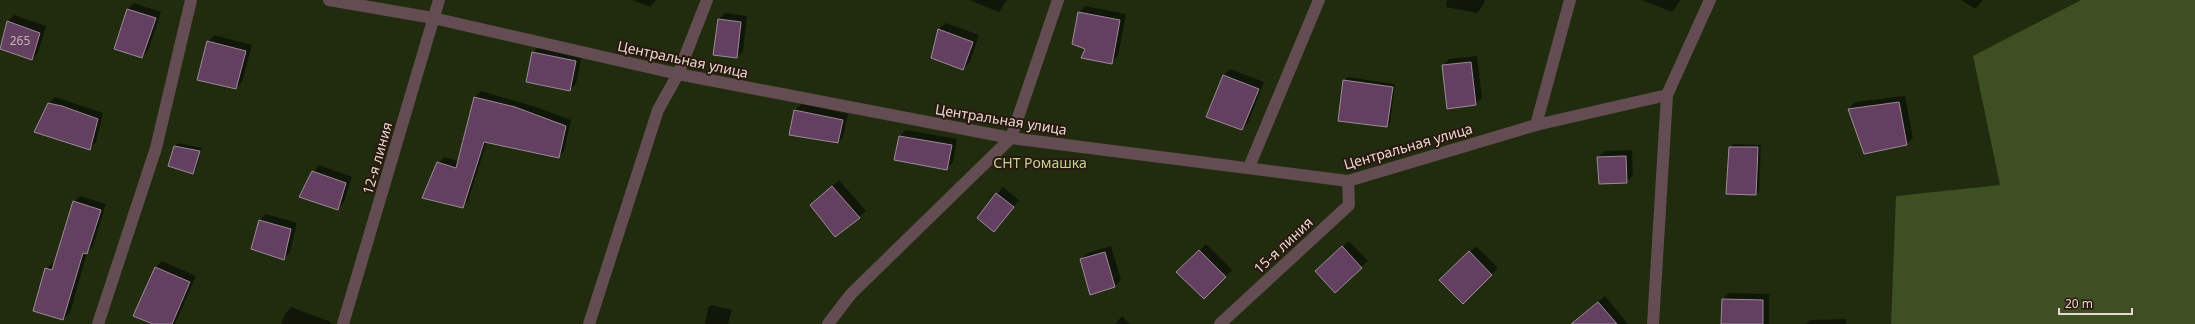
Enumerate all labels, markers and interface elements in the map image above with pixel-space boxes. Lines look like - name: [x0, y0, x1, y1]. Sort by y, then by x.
- house number: 265: [10, 32, 30, 49]
- street label: Центральная улица: [616, 36, 750, 82]
- street label: Центральная улица: [934, 99, 1068, 139]
- street label: Центральная улица: [1341, 119, 1475, 173]
- street label: 12-я линия: [358, 120, 396, 196]
- park label: СНТ Ромашка: [993, 153, 1087, 172]
- street label: 15-я линия: [1249, 213, 1317, 277]
- scale bar: [2059, 290, 2132, 316]
- text: 20 m: [2065, 295, 2093, 312]

